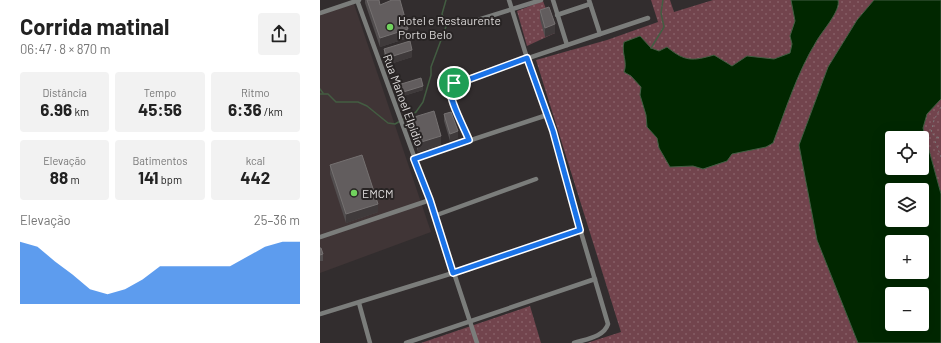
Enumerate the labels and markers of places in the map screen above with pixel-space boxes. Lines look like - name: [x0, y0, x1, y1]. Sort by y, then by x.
- place label: Hotel e Restaurente Porto Belo: [398, 13, 501, 41]
- marker: Hotel e Restaurente Porto Belo: [385, 22, 395, 32]
- pin: [437, 66, 471, 100]
- place label: EMCM: [362, 186, 394, 200]
- marker: EMCM: [349, 188, 359, 198]

